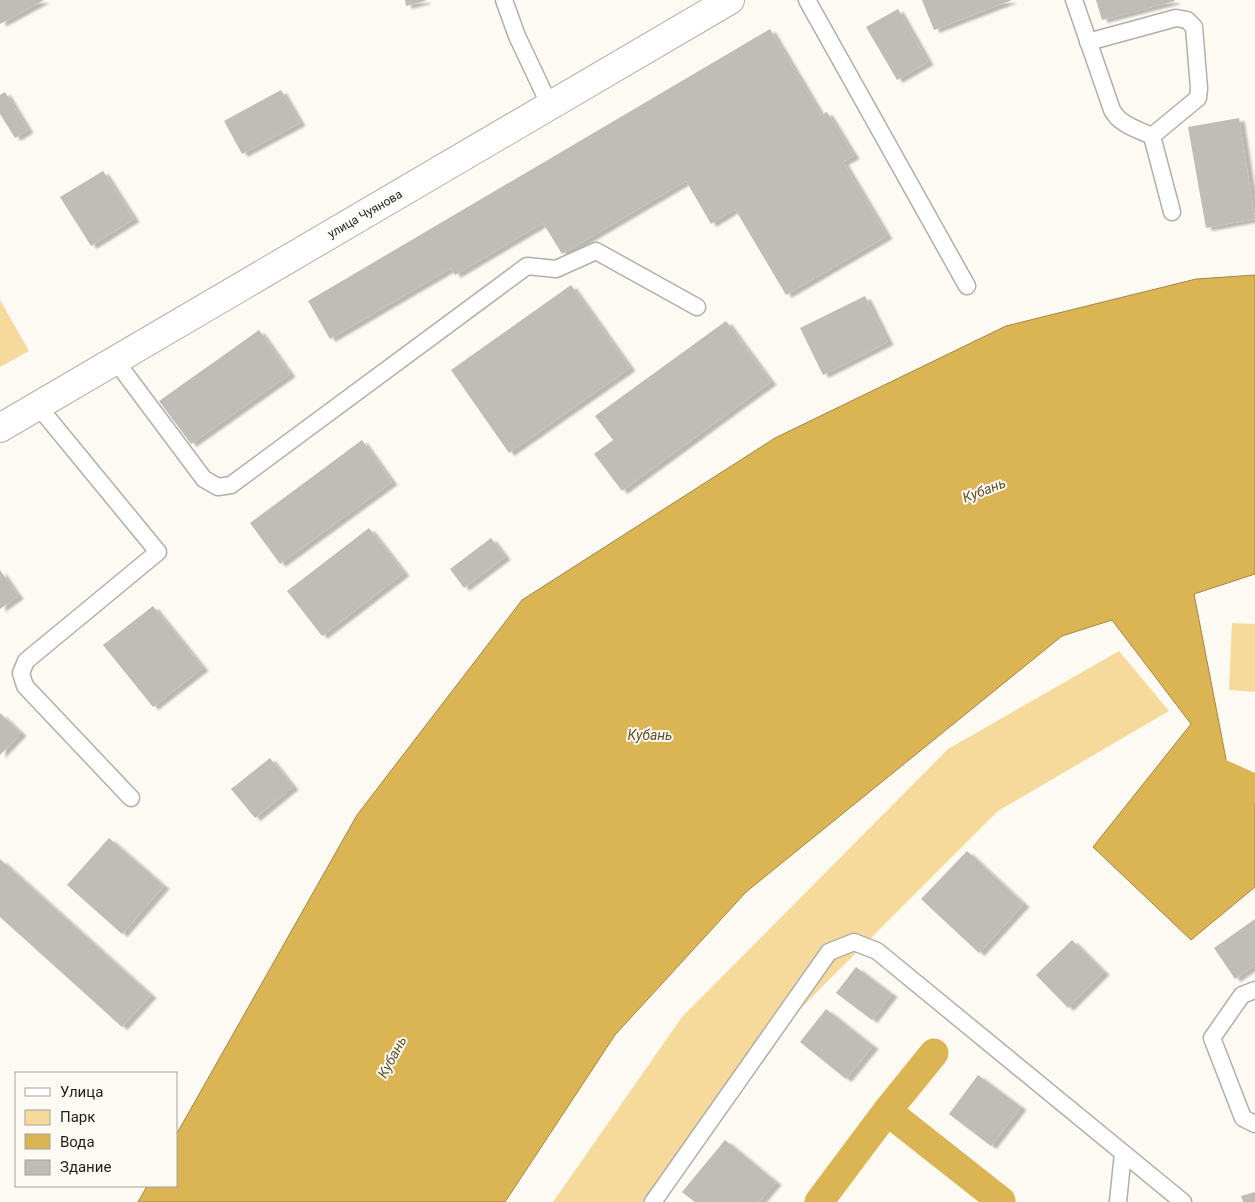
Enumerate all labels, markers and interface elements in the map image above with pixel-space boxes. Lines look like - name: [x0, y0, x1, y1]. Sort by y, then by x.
- street label: улица Чуянова: [325, 187, 405, 241]
- water label: Кубань: [960, 474, 1008, 506]
- water label: Кубань: [628, 727, 673, 743]
- water label: Кубань: [374, 1033, 410, 1081]
- legend: [15, 1072, 178, 1187]
- text: Улица: [60, 1083, 103, 1101]
- text: Парк: [60, 1108, 95, 1126]
- text: Вода: [60, 1133, 95, 1151]
- text: Здание: [60, 1158, 111, 1176]

